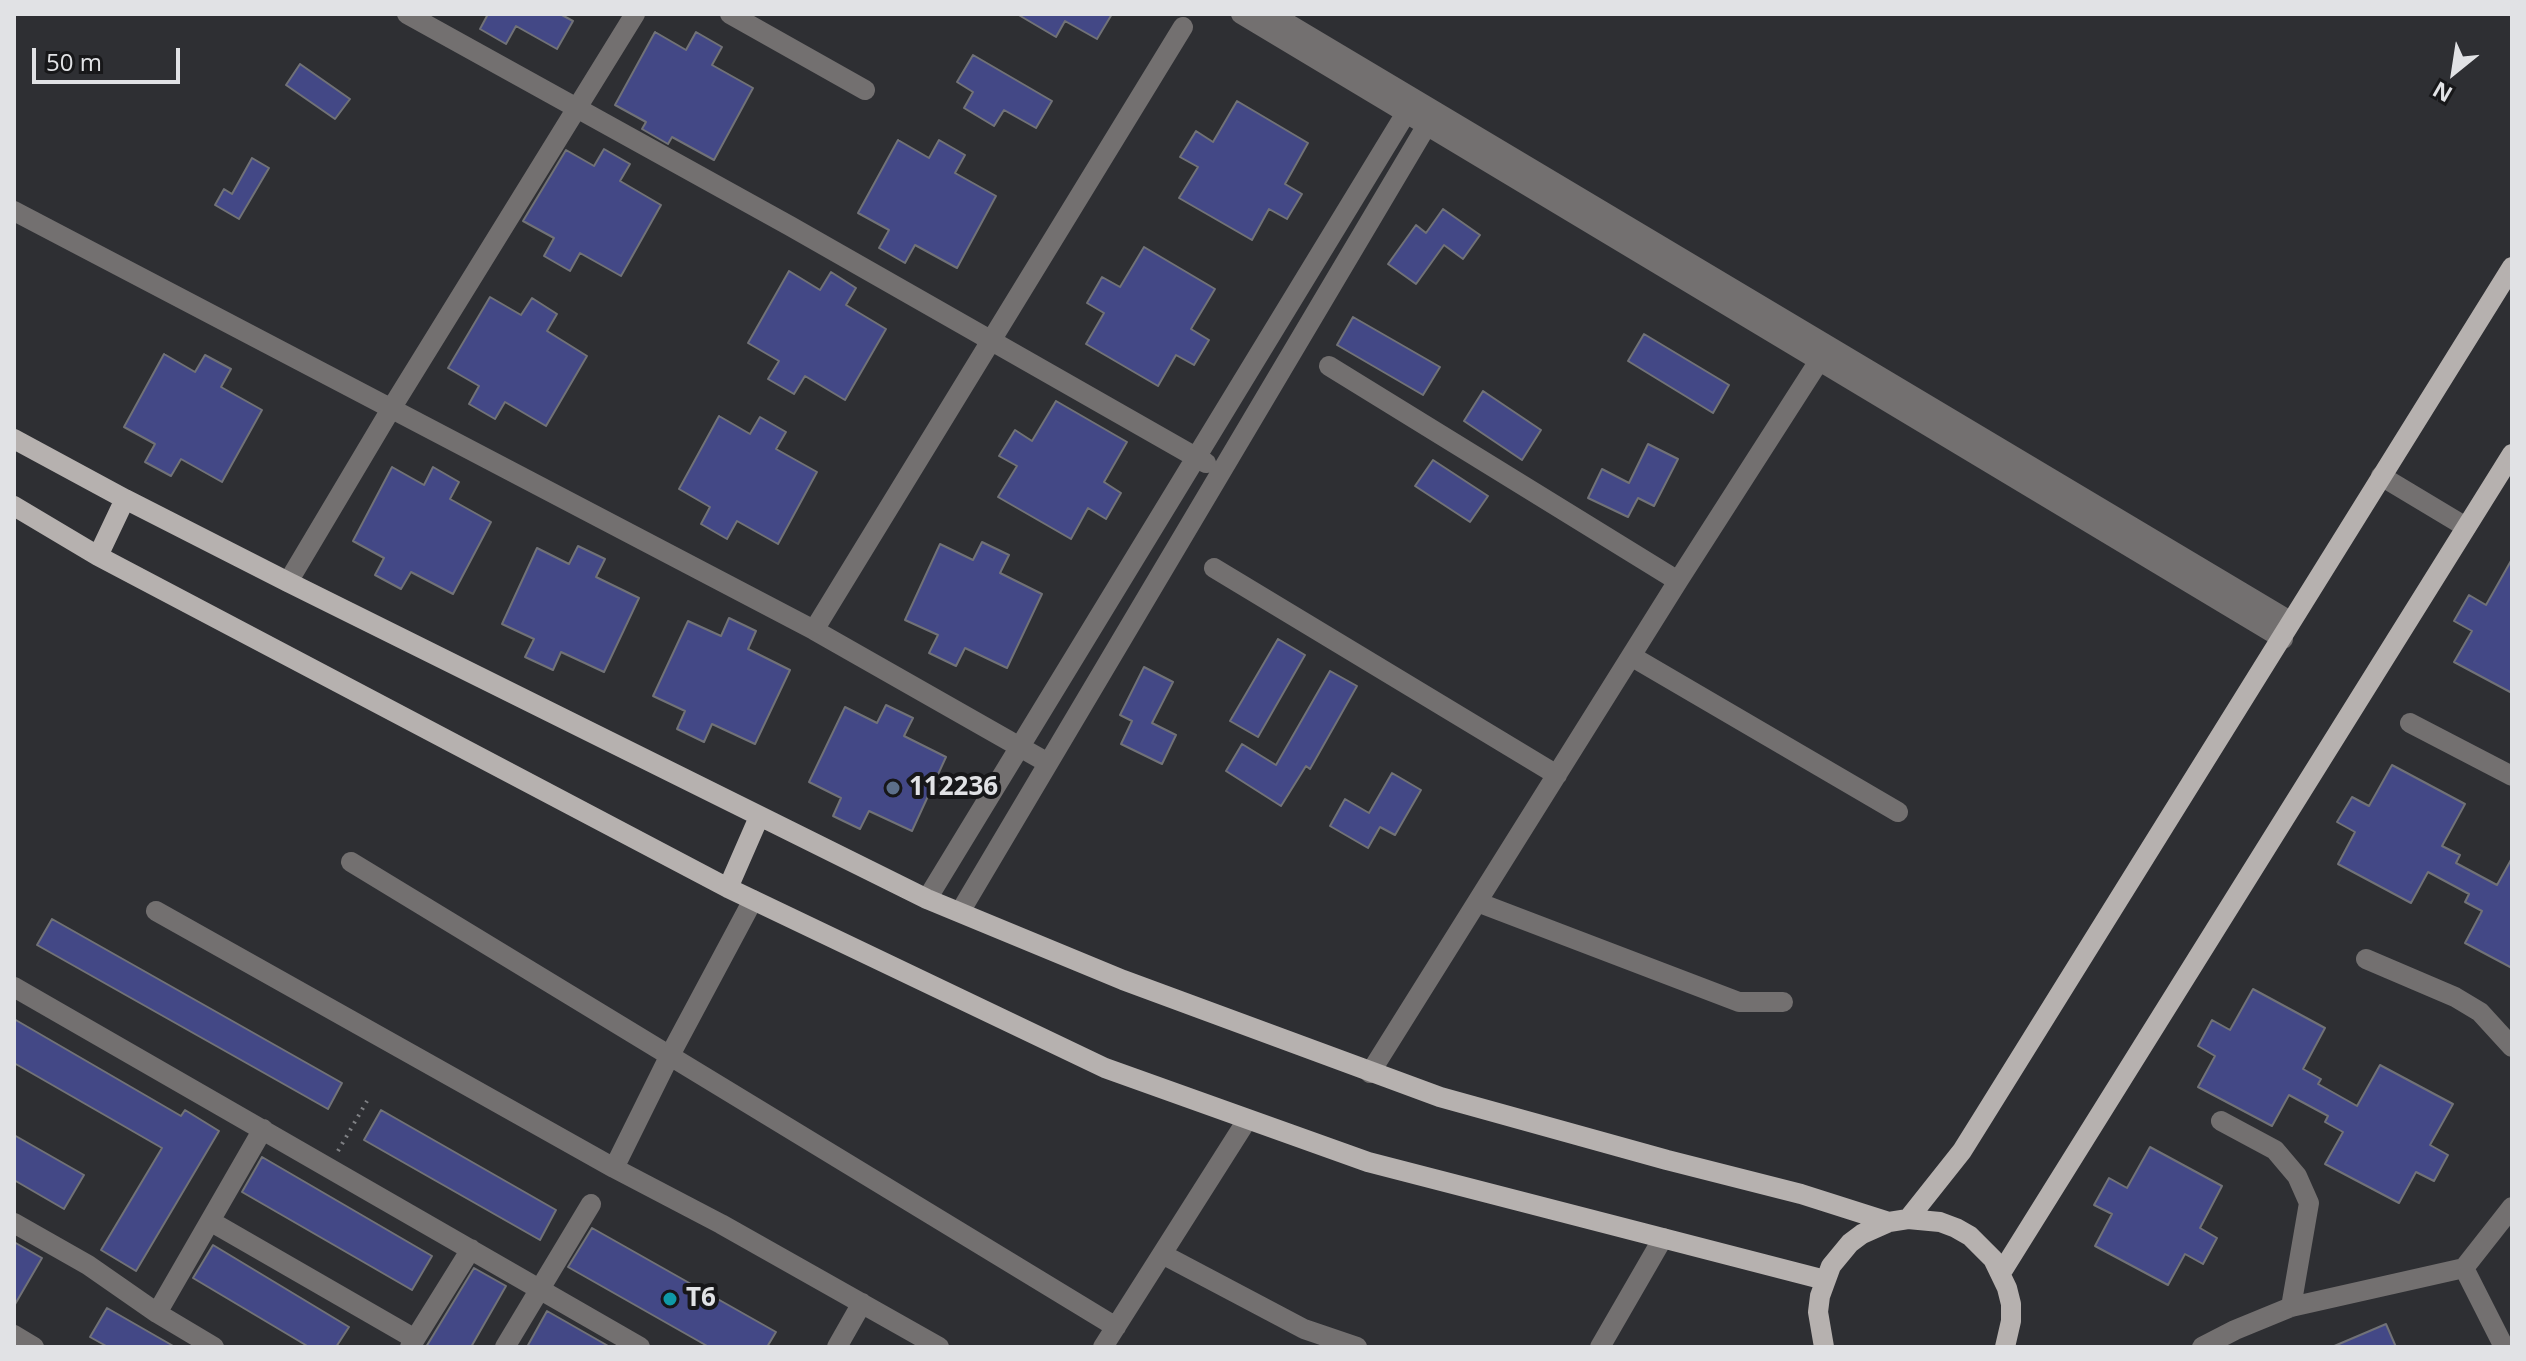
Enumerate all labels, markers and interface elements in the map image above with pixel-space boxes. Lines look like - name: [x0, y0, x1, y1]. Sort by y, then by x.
- scale bar: [36, 32, 184, 82]
- north arrow: [2414, 32, 2494, 112]
- text: 50 m: [46, 45, 102, 78]
- text: N: [2427, 75, 2457, 110]
- place label: 112236: [909, 772, 998, 804]
- marker: 112236: [884, 779, 902, 797]
- place label: T6: [686, 1283, 716, 1315]
- marker: T6: [661, 1290, 679, 1308]

